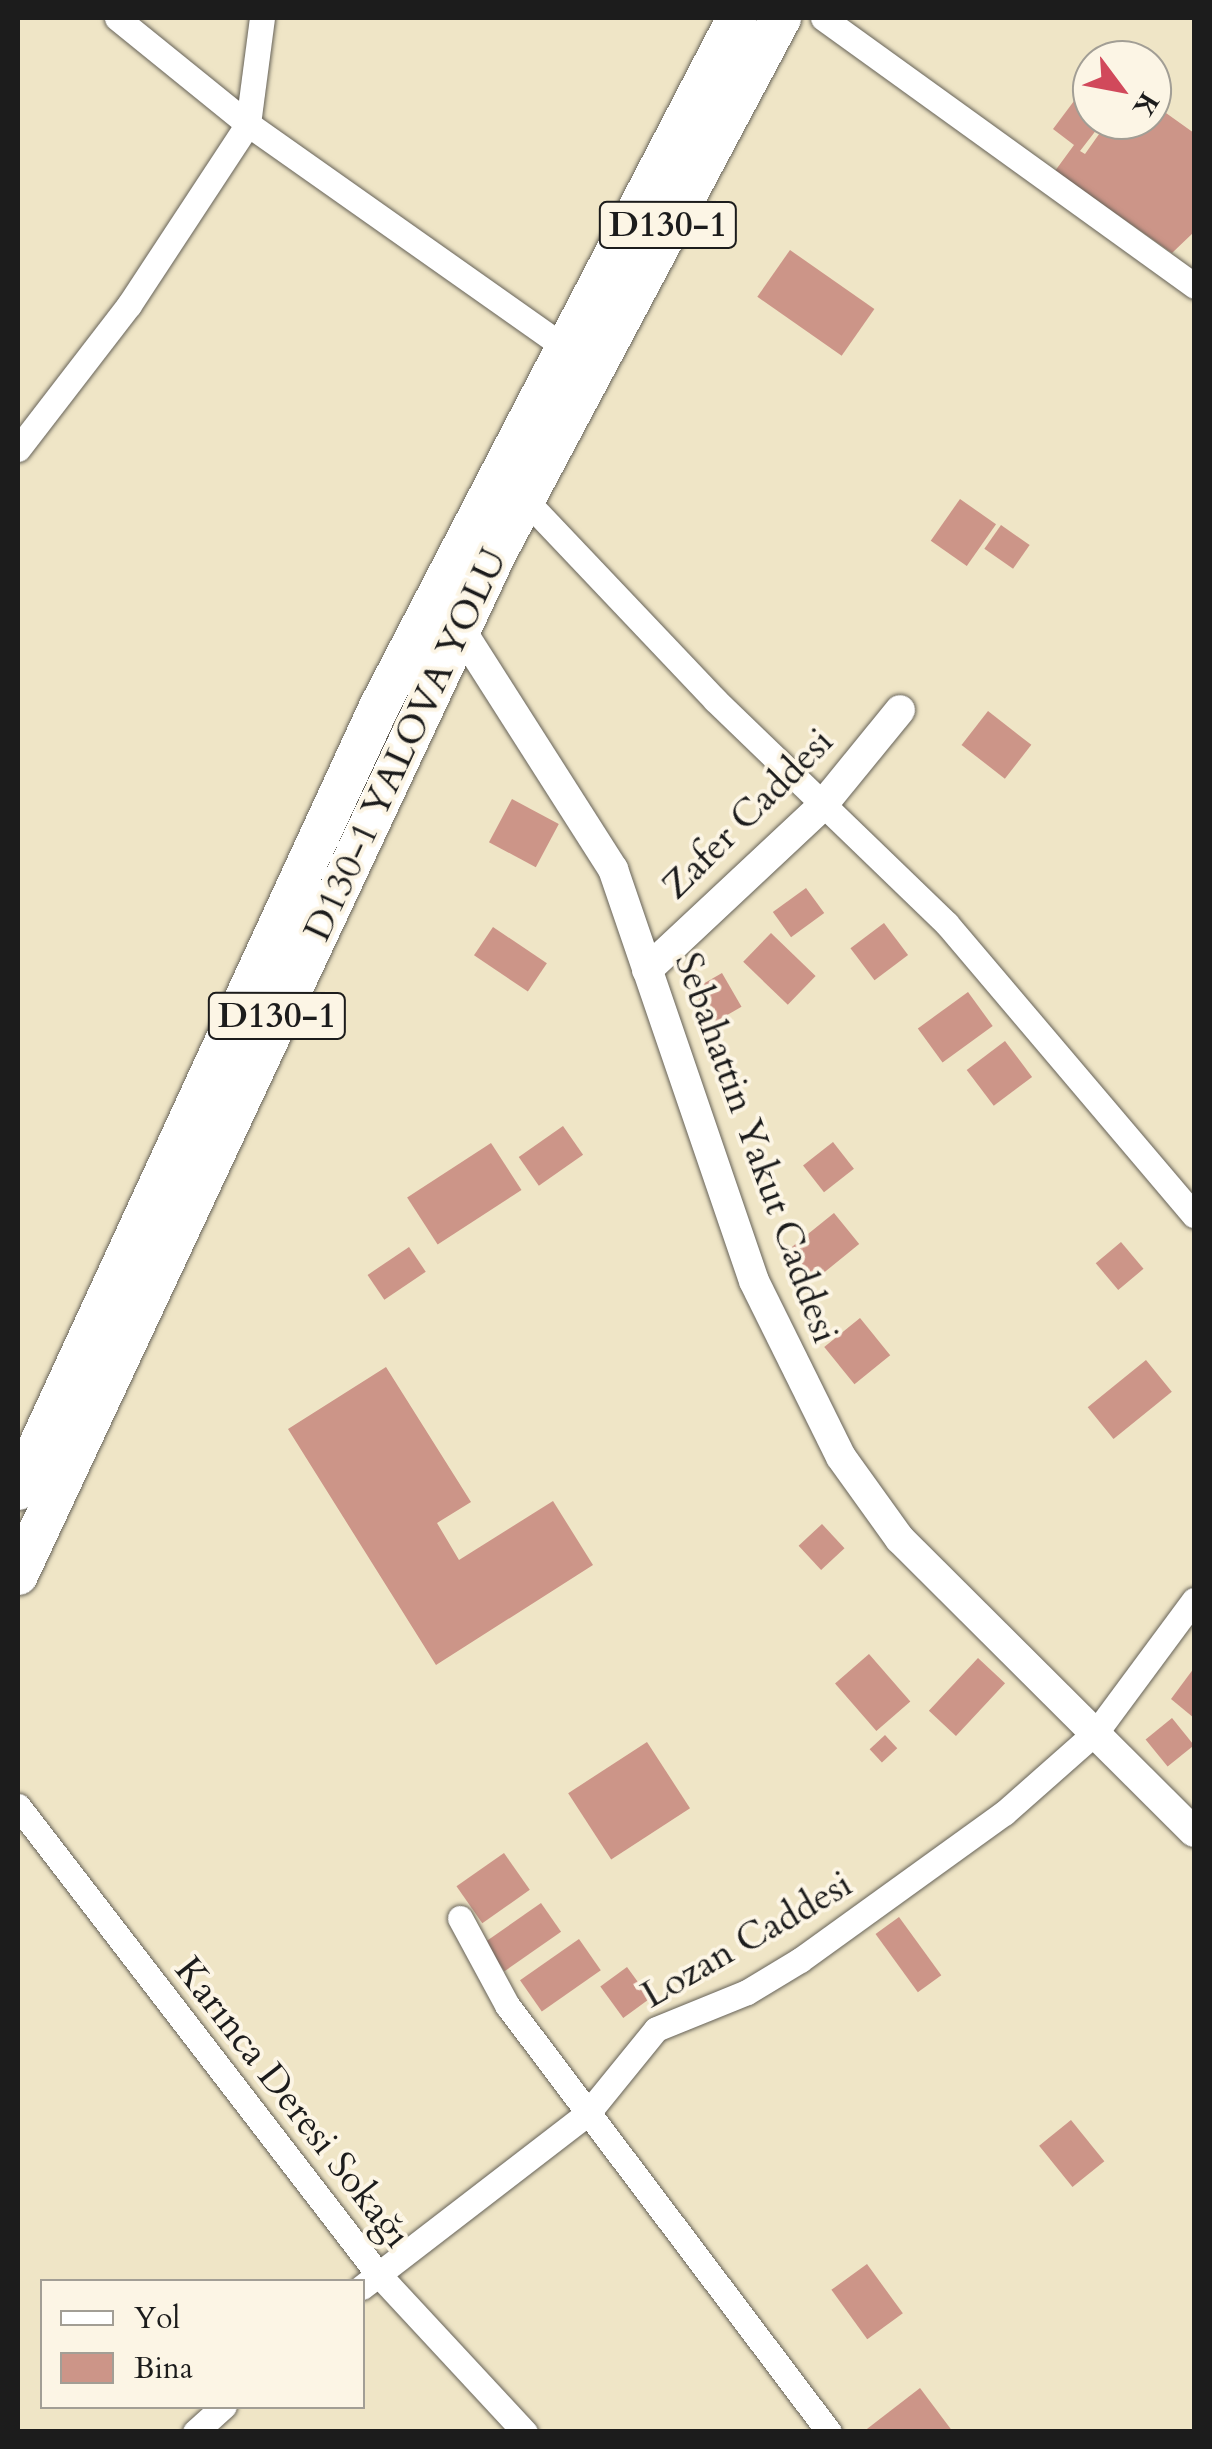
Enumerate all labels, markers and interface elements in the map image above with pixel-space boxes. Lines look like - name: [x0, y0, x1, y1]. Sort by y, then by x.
- north arrow: [1072, 40, 1172, 140]
- text: K: [1124, 85, 1168, 125]
- road number: D130-1: [598, 195, 738, 255]
- street label: D130-1 YALOVA YOLU: [295, 542, 517, 948]
- street label: Zafer Caddesi: [653, 719, 843, 909]
- street label: Sebahattin Yakut Caddesi: [664, 947, 848, 1349]
- road number: D130-1: [207, 986, 347, 1046]
- street label: Lozan Caddesi: [634, 1861, 860, 2019]
- street label: Karınca Deresi Sokağı: [164, 1949, 420, 2257]
- legend: [40, 2279, 365, 2409]
- text: Yol: [134, 2298, 180, 2339]
- text: Bina: [134, 2348, 193, 2389]

